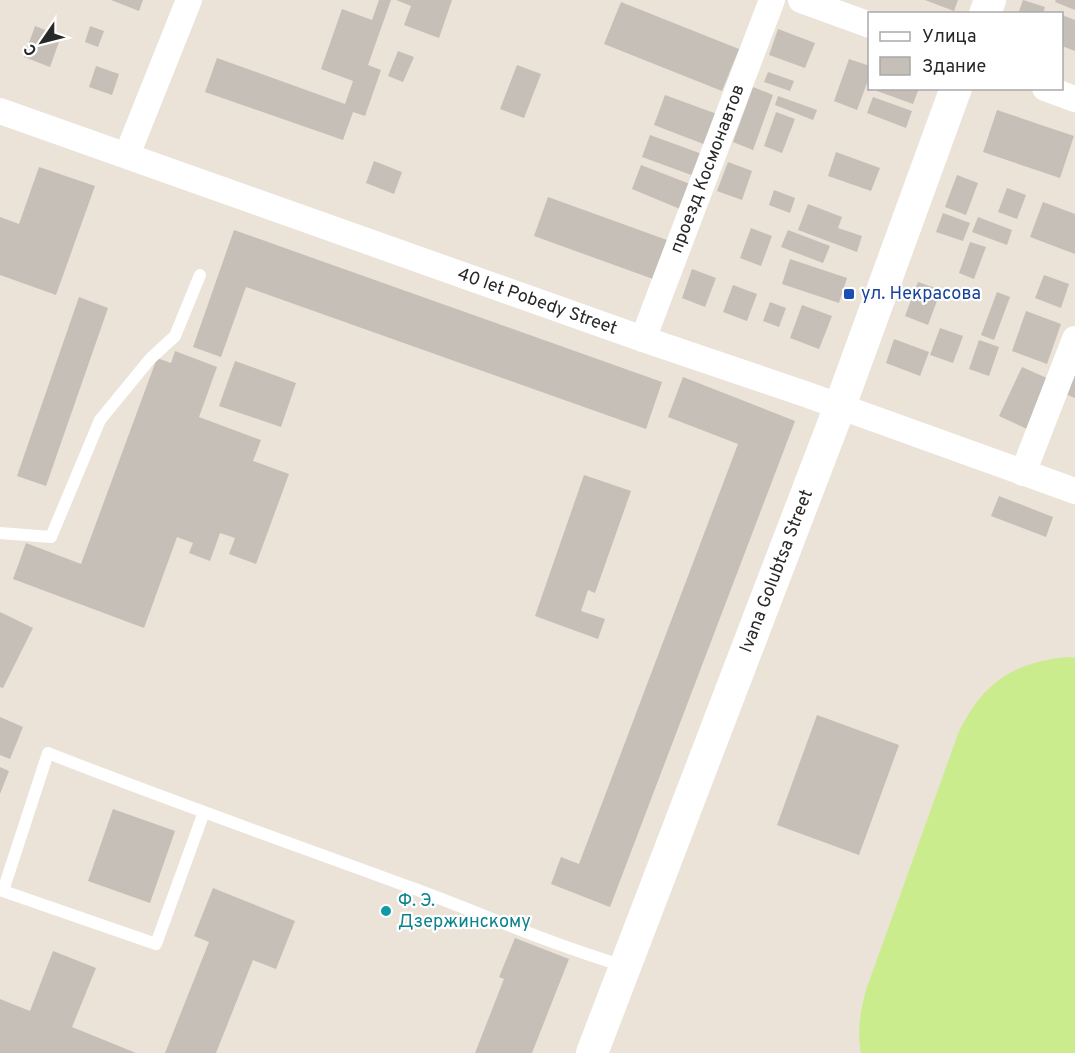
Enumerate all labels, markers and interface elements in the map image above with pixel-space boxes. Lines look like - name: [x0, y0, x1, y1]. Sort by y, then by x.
- north arrow: [12, 12, 72, 72]
- legend: [868, 12, 1063, 90]
- text: Улица: [922, 26, 976, 49]
- text: С: [20, 40, 42, 59]
- text: Здание: [922, 56, 986, 79]
- street label: проезд Космонавтов: [665, 81, 750, 257]
- street label: 40 let Pobedy Street: [454, 263, 620, 340]
- place label: ул. Некрасова: [861, 283, 981, 306]
- marker: ул. Некрасова: [842, 287, 856, 301]
- street label: Ivana Golubtsa Street: [735, 486, 818, 656]
- place label: Ф. Э. Дзержинскому: [398, 890, 531, 934]
- marker: Ф. Э. Дзержинскому: [379, 904, 393, 918]

